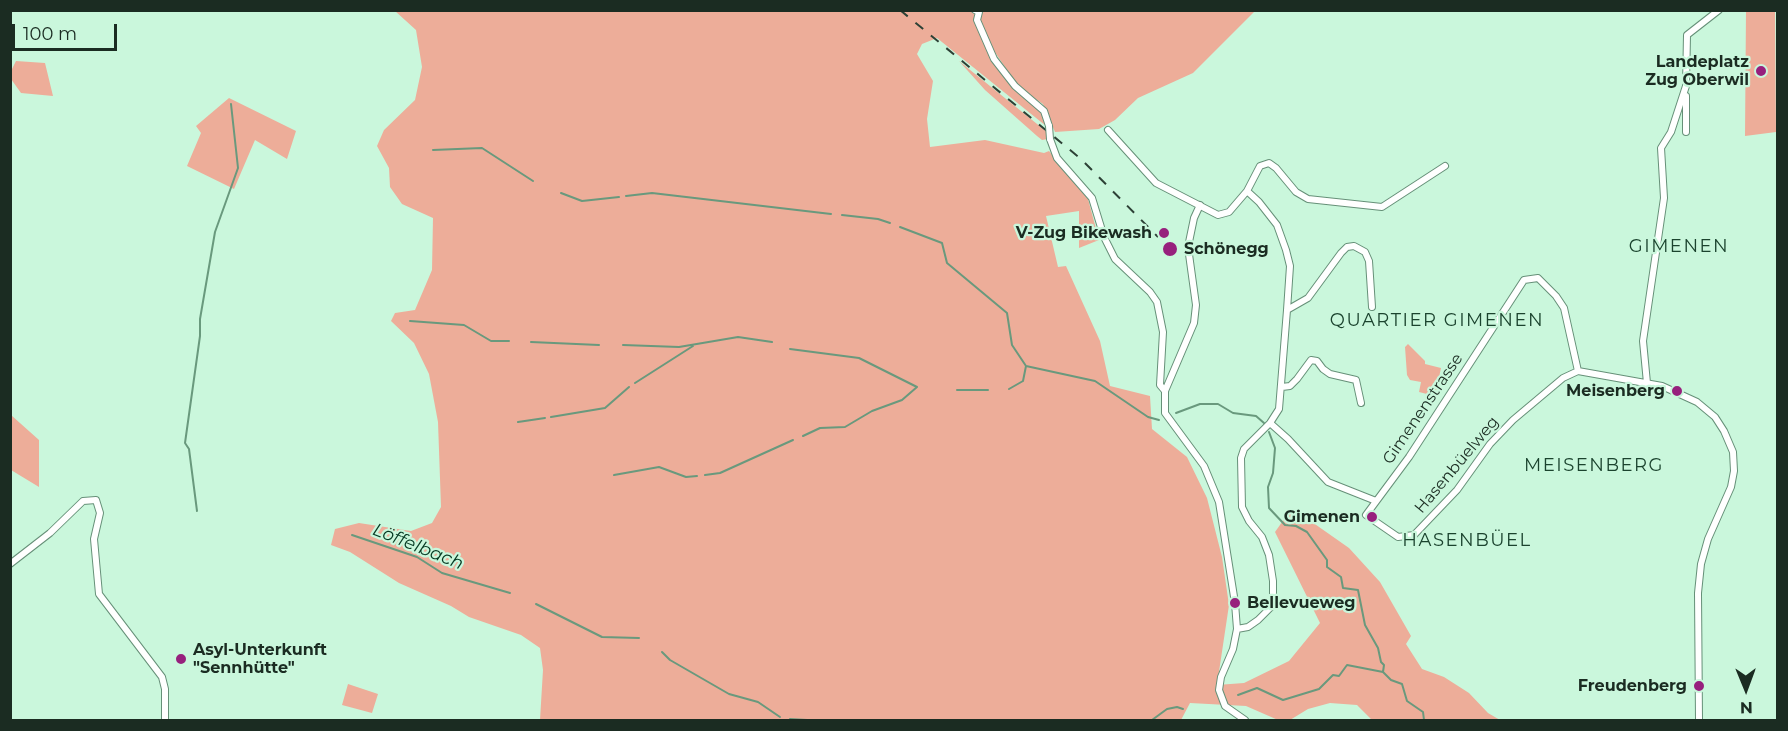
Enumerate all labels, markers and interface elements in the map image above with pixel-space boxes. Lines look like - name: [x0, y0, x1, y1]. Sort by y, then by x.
- scale bar: [15, 12, 120, 50]
- text: 100 m: [23, 23, 77, 45]
- place label: Landeplatz Zug Oberwil: [1645, 52, 1749, 90]
- marker: Landeplatz Zug Oberwil: [1754, 64, 1768, 78]
- place label: V-Zug Bikewash: [1016, 223, 1152, 243]
- marker: V-Zug Bikewash: [1157, 226, 1171, 240]
- district label: GIMENEN: [1629, 236, 1729, 258]
- place label: Schönegg: [1184, 239, 1269, 259]
- marker: Schönegg: [1161, 240, 1179, 258]
- district label: QUARTIER GIMENEN: [1330, 310, 1544, 332]
- street label: Gimenenstrasse: [1379, 350, 1467, 468]
- place label: Meisenberg: [1566, 381, 1665, 401]
- marker: Meisenberg: [1670, 384, 1684, 398]
- street label: Hasenbüelweg: [1411, 413, 1503, 517]
- district label: MEISENBERG: [1524, 455, 1664, 477]
- place label: Gimenen: [1284, 507, 1360, 527]
- marker: Gimenen: [1365, 510, 1379, 524]
- water label: Löffelbach: [369, 519, 467, 575]
- district label: HASENBÜEL: [1402, 530, 1532, 552]
- place label: Bellevueweg: [1247, 593, 1355, 613]
- marker: Bellevueweg: [1228, 596, 1242, 610]
- place label: Asyl-Unterkunft "Sennhütte": [193, 640, 327, 678]
- marker: Asyl-Unterkunft "Sennhütte": [174, 652, 188, 666]
- north arrow: [1716, 659, 1776, 719]
- place label: Freudenberg: [1578, 676, 1687, 696]
- marker: Freudenberg: [1692, 679, 1706, 693]
- text: N: [1740, 698, 1753, 717]

